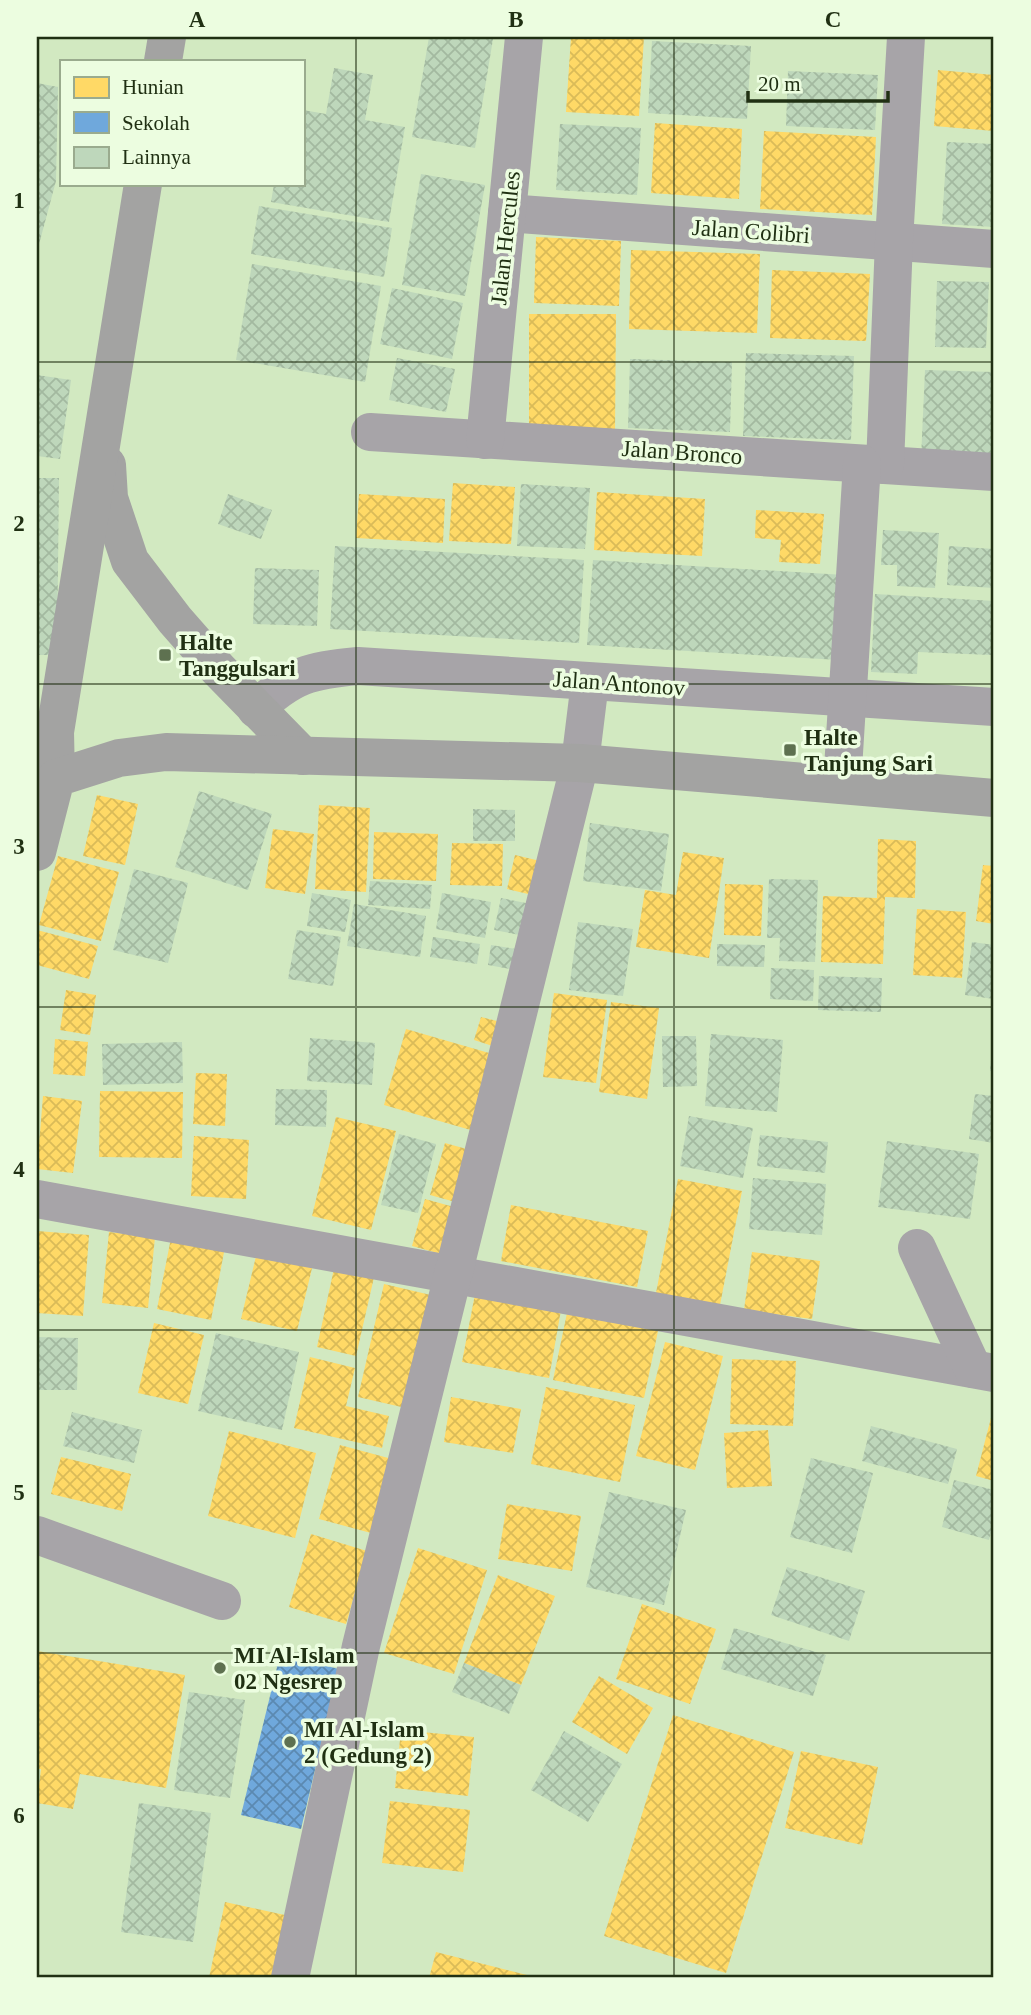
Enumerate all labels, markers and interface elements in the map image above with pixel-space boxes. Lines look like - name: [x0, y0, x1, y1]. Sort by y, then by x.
- text: A: [189, 7, 206, 32]
- text: B: [508, 7, 524, 32]
- text: C: [825, 7, 841, 32]
- legend: [60, 60, 304, 186]
- scale bar: [748, 60, 888, 104]
- text: 20 m: [758, 72, 801, 96]
- text: Hunian: [122, 75, 184, 99]
- text: Sekolah: [122, 111, 190, 135]
- text: Lainnya: [122, 145, 191, 169]
- street label: Jalan Hercules: [486, 170, 525, 306]
- text: 1: [13, 188, 25, 213]
- street label: Jalan Colibri: [691, 215, 811, 248]
- street label: Jalan Bronco: [621, 436, 743, 469]
- text: 2: [13, 511, 25, 536]
- place label: Halte Tanggulsari: [179, 630, 296, 681]
- marker: Halte Tanggulsari: [157, 647, 173, 663]
- street label: Jalan Antonov: [552, 666, 686, 701]
- place label: Halte Tanjung Sari: [804, 725, 934, 776]
- marker: Halte Tanjung Sari: [782, 742, 798, 758]
- text: 3: [13, 834, 25, 859]
- text: 4: [13, 1157, 25, 1182]
- text: 5: [13, 1480, 25, 1505]
- place label: MI Al-Islam 02 Ngesrep: [234, 1643, 355, 1694]
- marker: MI Al-Islam 02 Ngesrep: [212, 1660, 228, 1676]
- place label: MI Al-Islam 2 (Gedung 2): [304, 1717, 432, 1768]
- marker: MI Al-Islam 2 (Gedung 2): [282, 1734, 298, 1750]
- text: 6: [13, 1803, 25, 1828]

